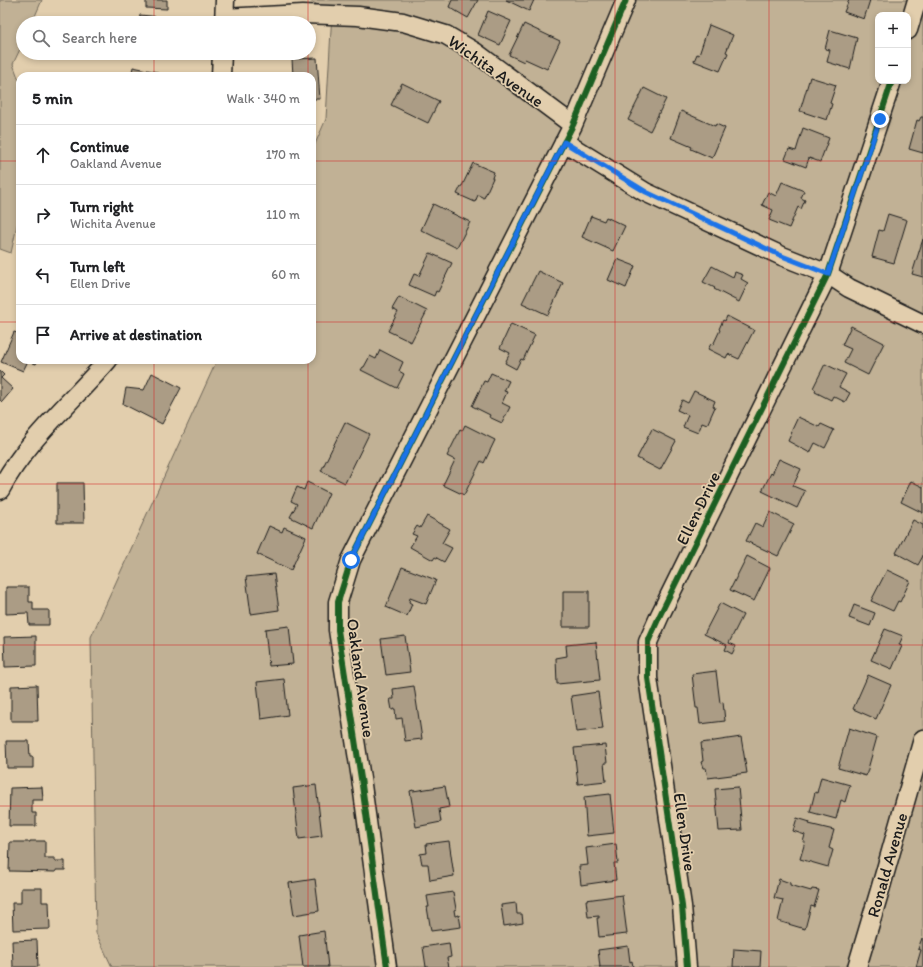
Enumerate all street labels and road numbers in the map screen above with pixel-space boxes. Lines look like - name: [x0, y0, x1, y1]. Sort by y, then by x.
- street label: Wichita Avenue: [444, 31, 548, 111]
- street label: Ellen Drive: [672, 468, 724, 548]
- street label: Oakland Avenue: [343, 617, 379, 739]
- street label: Ellen Drive: [670, 791, 700, 873]
- street label: Ronald Avenue: [863, 810, 911, 920]

